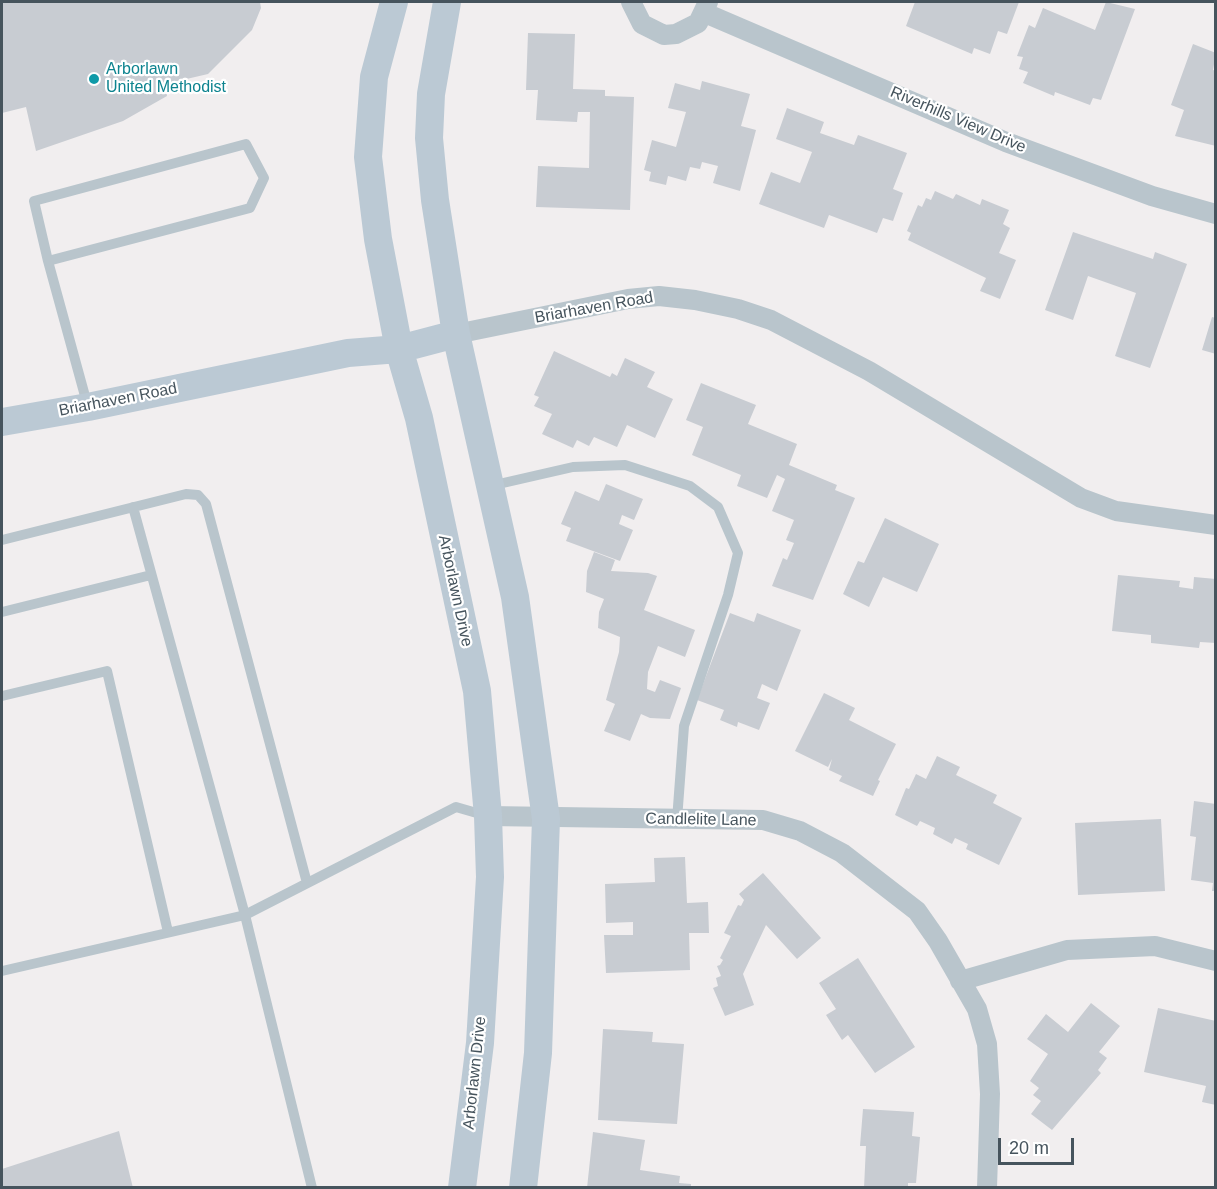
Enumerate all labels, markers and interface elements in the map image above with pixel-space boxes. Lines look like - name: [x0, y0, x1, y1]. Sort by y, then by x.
- place label: Arborlawn United Methodist: [106, 60, 226, 98]
- marker: Arborlawn United Methodist: [87, 72, 101, 86]
- street label: Riverhills View Drive: [887, 83, 1029, 157]
- street label: Briarhaven Road: [533, 288, 655, 328]
- street label: Briarhaven Road: [57, 379, 179, 421]
- street label: Arborlawn Drive: [434, 533, 476, 649]
- street label: Candlelite Lane: [645, 809, 757, 831]
- street label: Arborlawn Drive: [460, 1015, 490, 1131]
- scale bar: [1001, 1126, 1078, 1164]
- text: 20 m: [1009, 1138, 1049, 1158]

